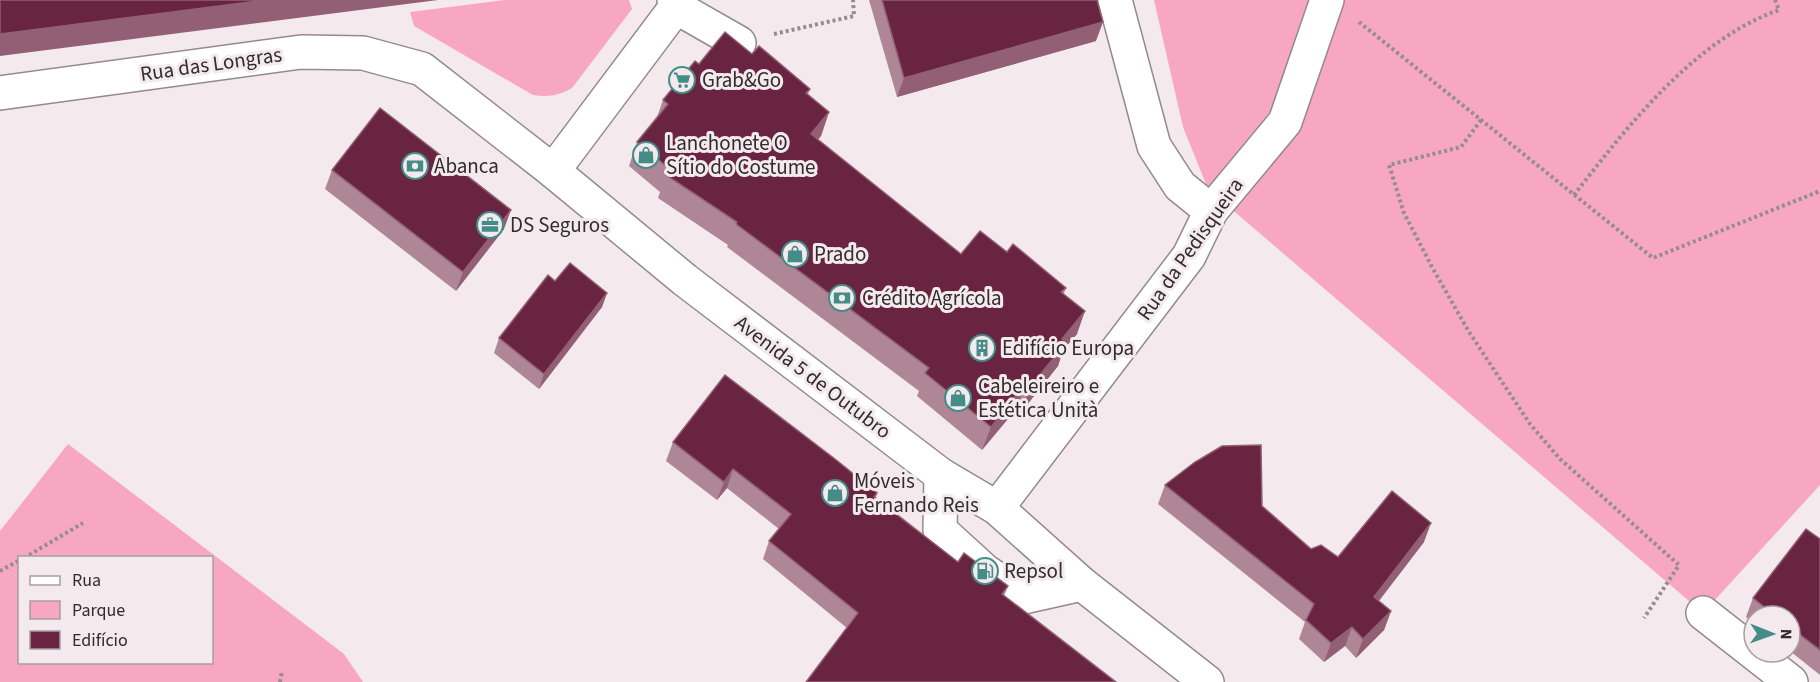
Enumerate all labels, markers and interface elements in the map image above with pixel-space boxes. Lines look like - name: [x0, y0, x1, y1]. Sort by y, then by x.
- street label: Rua das Longras: [138, 39, 284, 89]
- supermarket icon: Grab&Go: [667, 65, 697, 95]
- place label: Grab&Go: [702, 65, 781, 95]
- place label: Lanchonete O Sítio do Costume: [666, 128, 816, 182]
- shop icon: Lanchonete O Sítio do Costume: [631, 140, 661, 170]
- bank icon: Abanca: [400, 151, 430, 181]
- place label: Abanca: [434, 151, 499, 181]
- street label: Rua da Pedisqueira: [1130, 172, 1250, 326]
- office icon: DS Seguros: [475, 210, 505, 240]
- place label: DS Seguros: [510, 210, 609, 240]
- shop icon: Prado: [780, 239, 810, 269]
- place label: Prado: [814, 239, 866, 269]
- bank icon: Crédito Agrícola: [827, 283, 857, 313]
- place label: Crédito Agrícola: [862, 283, 1002, 313]
- street label: Avenida 5 de Outubro: [728, 308, 898, 446]
- building icon: Edifício Europa: [967, 333, 997, 363]
- place label: Edifício Europa: [1002, 333, 1134, 363]
- place label: Cabeleireiro e Estética Unità: [978, 371, 1099, 425]
- shop icon: Cabeleireiro e Estética Unità: [943, 383, 973, 413]
- place label: Móveis Fernando Reis: [854, 466, 979, 520]
- shop icon: Móveis Fernando Reis: [820, 478, 850, 508]
- legend: [18, 556, 213, 664]
- fuel station icon: Repsol: [970, 556, 1000, 586]
- place label: Repsol: [1004, 556, 1063, 586]
- text: Rua: [72, 568, 101, 593]
- text: Parque: [72, 598, 125, 623]
- north arrow: [1742, 604, 1802, 664]
- text: Edifício: [72, 628, 128, 653]
- text: N: [1775, 629, 1797, 640]

